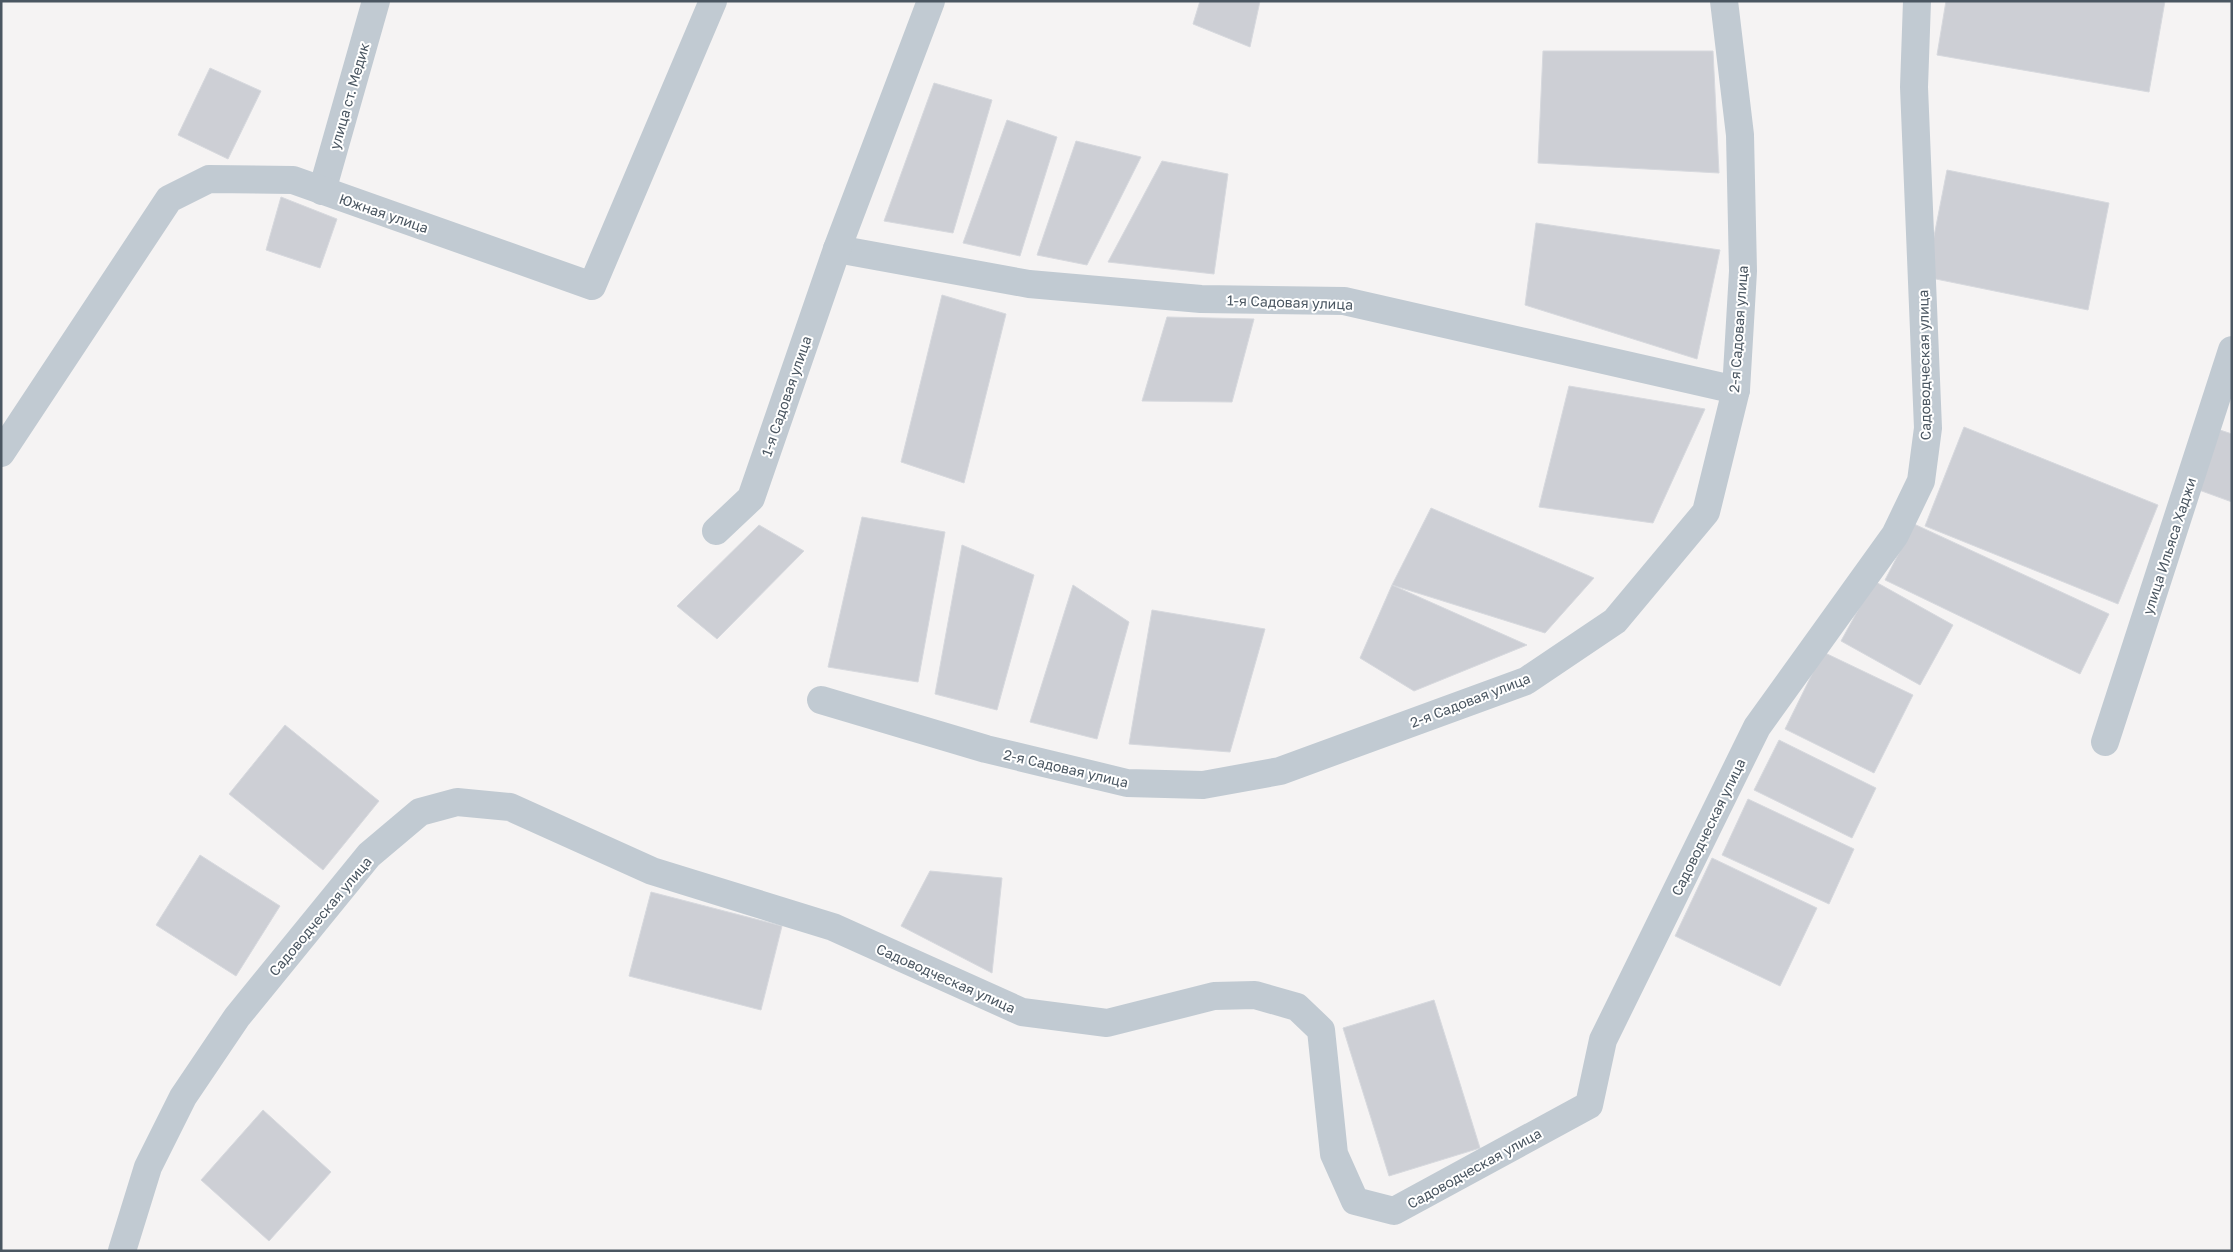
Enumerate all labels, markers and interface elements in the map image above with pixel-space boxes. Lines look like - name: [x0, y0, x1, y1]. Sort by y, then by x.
- street label: улица ст. Медик: [326, 41, 372, 151]
- street label: Южная улица: [337, 190, 431, 236]
- street label: 2-я Садовая улица: [1725, 265, 1751, 393]
- street label: Садоводческая улица: [1914, 290, 1934, 440]
- street label: 1-я Садовая улица: [1227, 291, 1353, 313]
- street label: 1-я Садовая улица: [757, 334, 815, 458]
- street label: улица Ильяса Хаджи: [2139, 475, 2199, 617]
- street label: 2-я Садовая улица: [1407, 669, 1533, 731]
- street label: 2-я Садовая улица: [1002, 745, 1130, 791]
- street label: Садоводческая улица: [1667, 756, 1749, 898]
- street label: Садоводческая улица: [265, 853, 375, 979]
- street label: Садоводческая улица: [874, 940, 1018, 1016]
- street label: Садоводческая улица: [1404, 1124, 1544, 1212]

